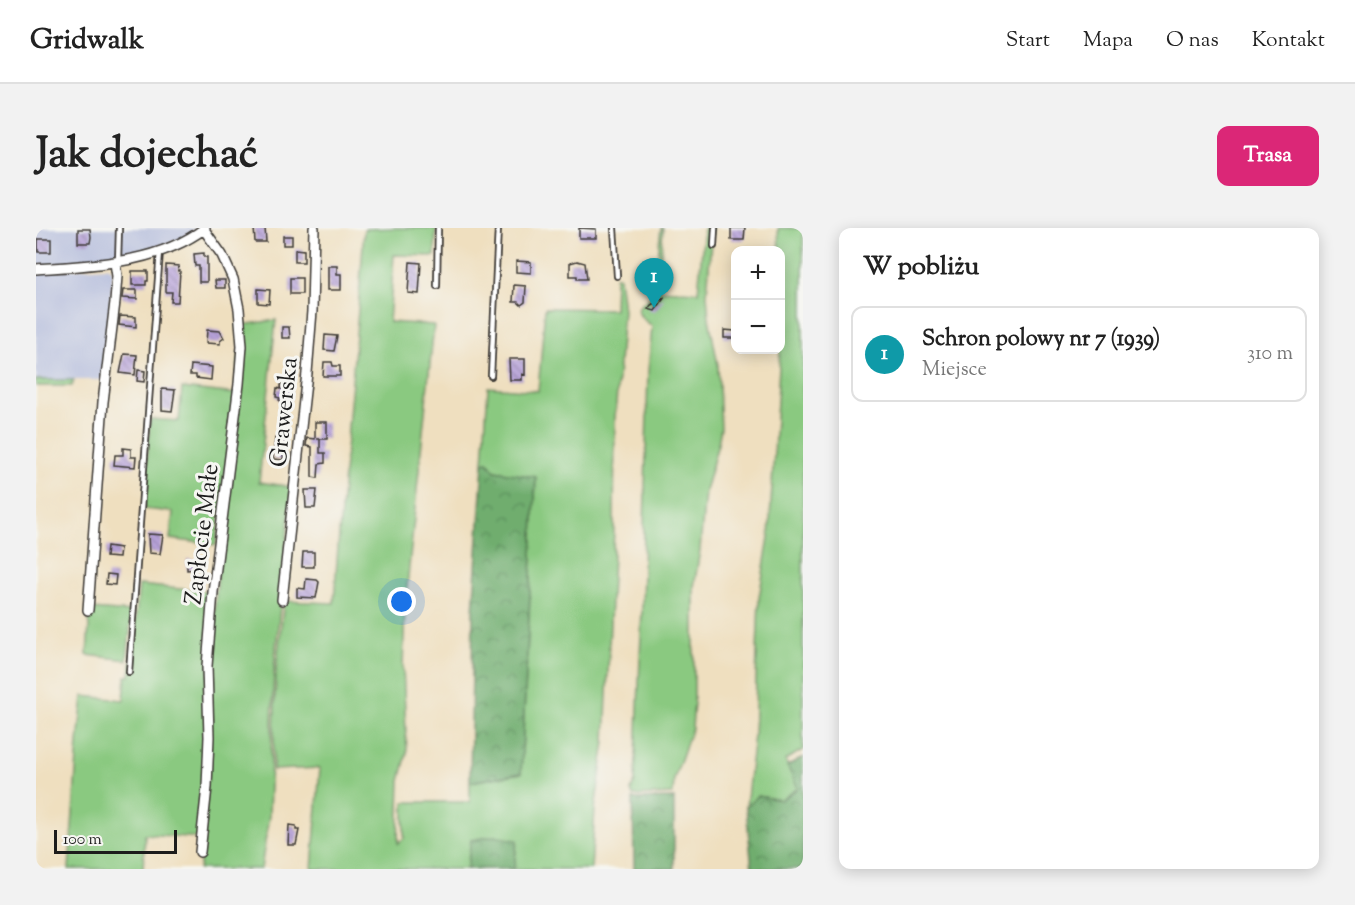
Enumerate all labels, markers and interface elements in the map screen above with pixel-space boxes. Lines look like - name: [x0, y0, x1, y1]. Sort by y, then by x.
- text: Gridwalk: [30, 21, 144, 61]
- text: Start: [1006, 26, 1050, 56]
- text: Mapa: [1083, 26, 1133, 56]
- text: O nas: [1166, 26, 1219, 56]
- text: Kontakt: [1252, 26, 1325, 56]
- text: Jak dojechać: [36, 126, 258, 186]
- button: Trasa: [1217, 126, 1319, 186]
- map controls: [731, 246, 785, 354]
- button: +: [731, 246, 785, 300]
- text: W pobliżu: [863, 249, 979, 286]
- pin: 1: [634, 259, 674, 308]
- button: −: [731, 300, 785, 354]
- text: Schron polowy nr 7 (1939): [922, 324, 1160, 356]
- text: 1: [881, 340, 888, 369]
- text: 310 m: [1247, 340, 1293, 369]
- street label: Grawerska: [262, 356, 308, 469]
- text: Miejsce: [922, 356, 987, 385]
- street label: Zapłocie Małe: [177, 462, 229, 607]
- your location: [387, 587, 416, 616]
- scale bar: [54, 827, 177, 854]
- text: 100 m: [63, 829, 102, 852]

